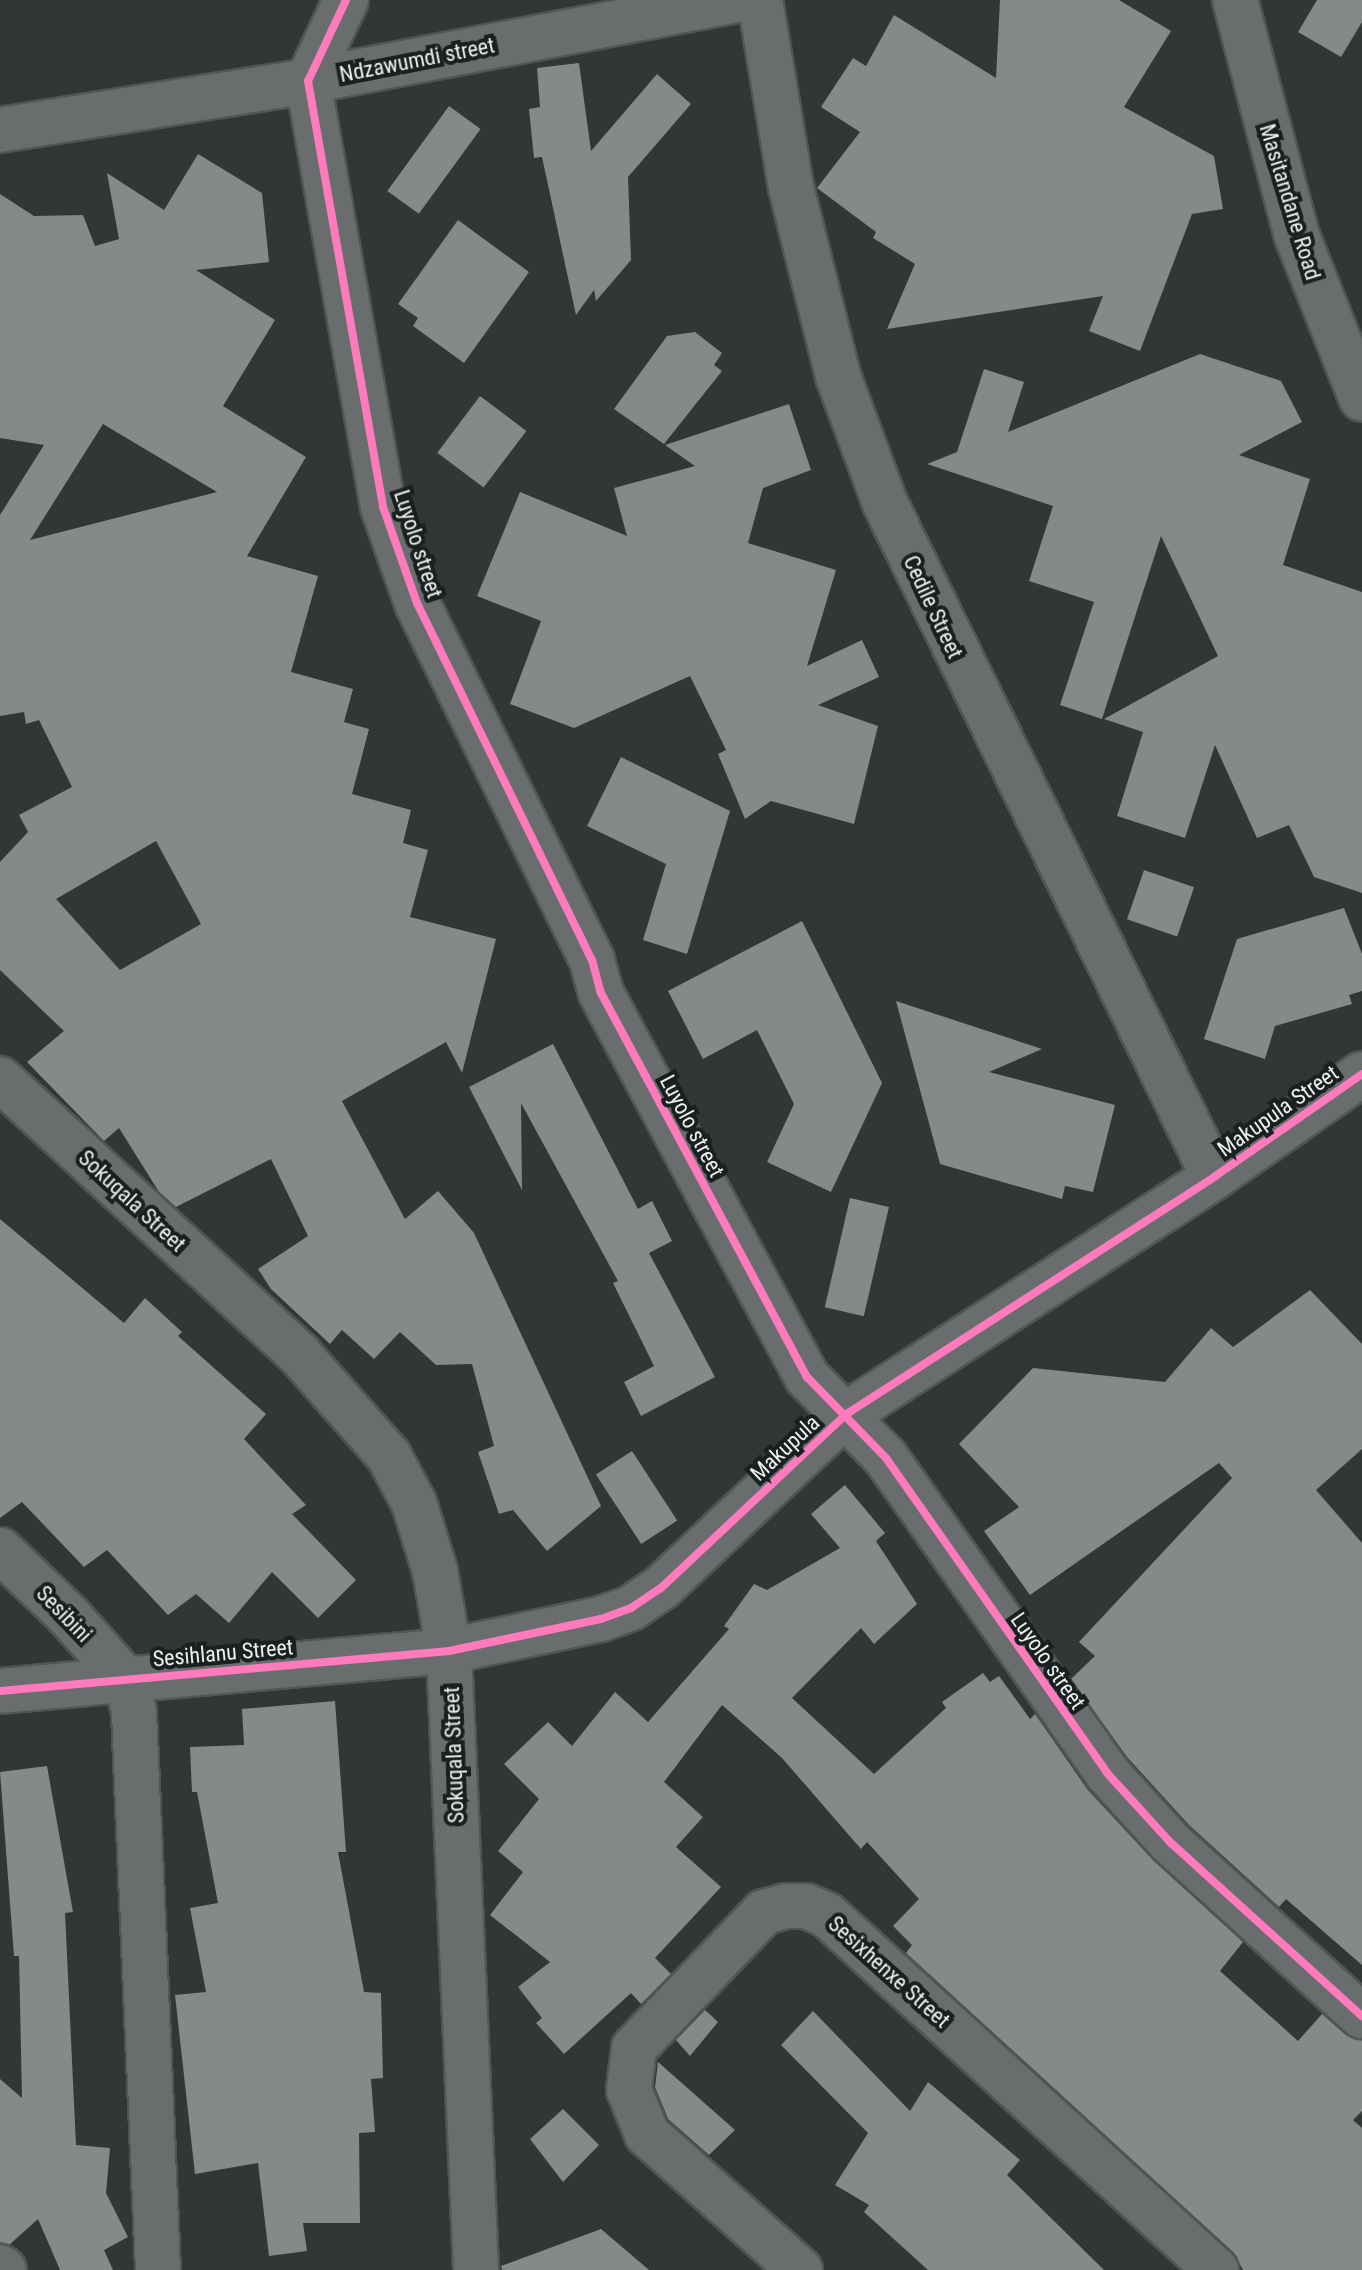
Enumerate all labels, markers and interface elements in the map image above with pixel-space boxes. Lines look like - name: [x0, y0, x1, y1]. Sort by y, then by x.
- street label: Ndzawumdi street: [337, 32, 497, 88]
- street label: Masitandane Road: [1254, 121, 1326, 283]
- street label: Luyolo street: [388, 487, 448, 601]
- street label: Cedile Street: [898, 551, 968, 663]
- street label: Makupula Street: [1213, 1060, 1343, 1162]
- street label: Luyolo street: [654, 1070, 730, 1182]
- street label: Sokuqala Street: [73, 1145, 191, 1257]
- street label: Makupula: [745, 1409, 825, 1487]
- street label: Sesibini: [31, 1580, 97, 1648]
- street label: Luyolo street: [1005, 1608, 1091, 1714]
- street label: Sesihlanu Street: [152, 1634, 294, 1672]
- street label: Sokuqala Street: [438, 1686, 470, 1824]
- street label: Sesixhenxe Street: [823, 1911, 955, 2033]

